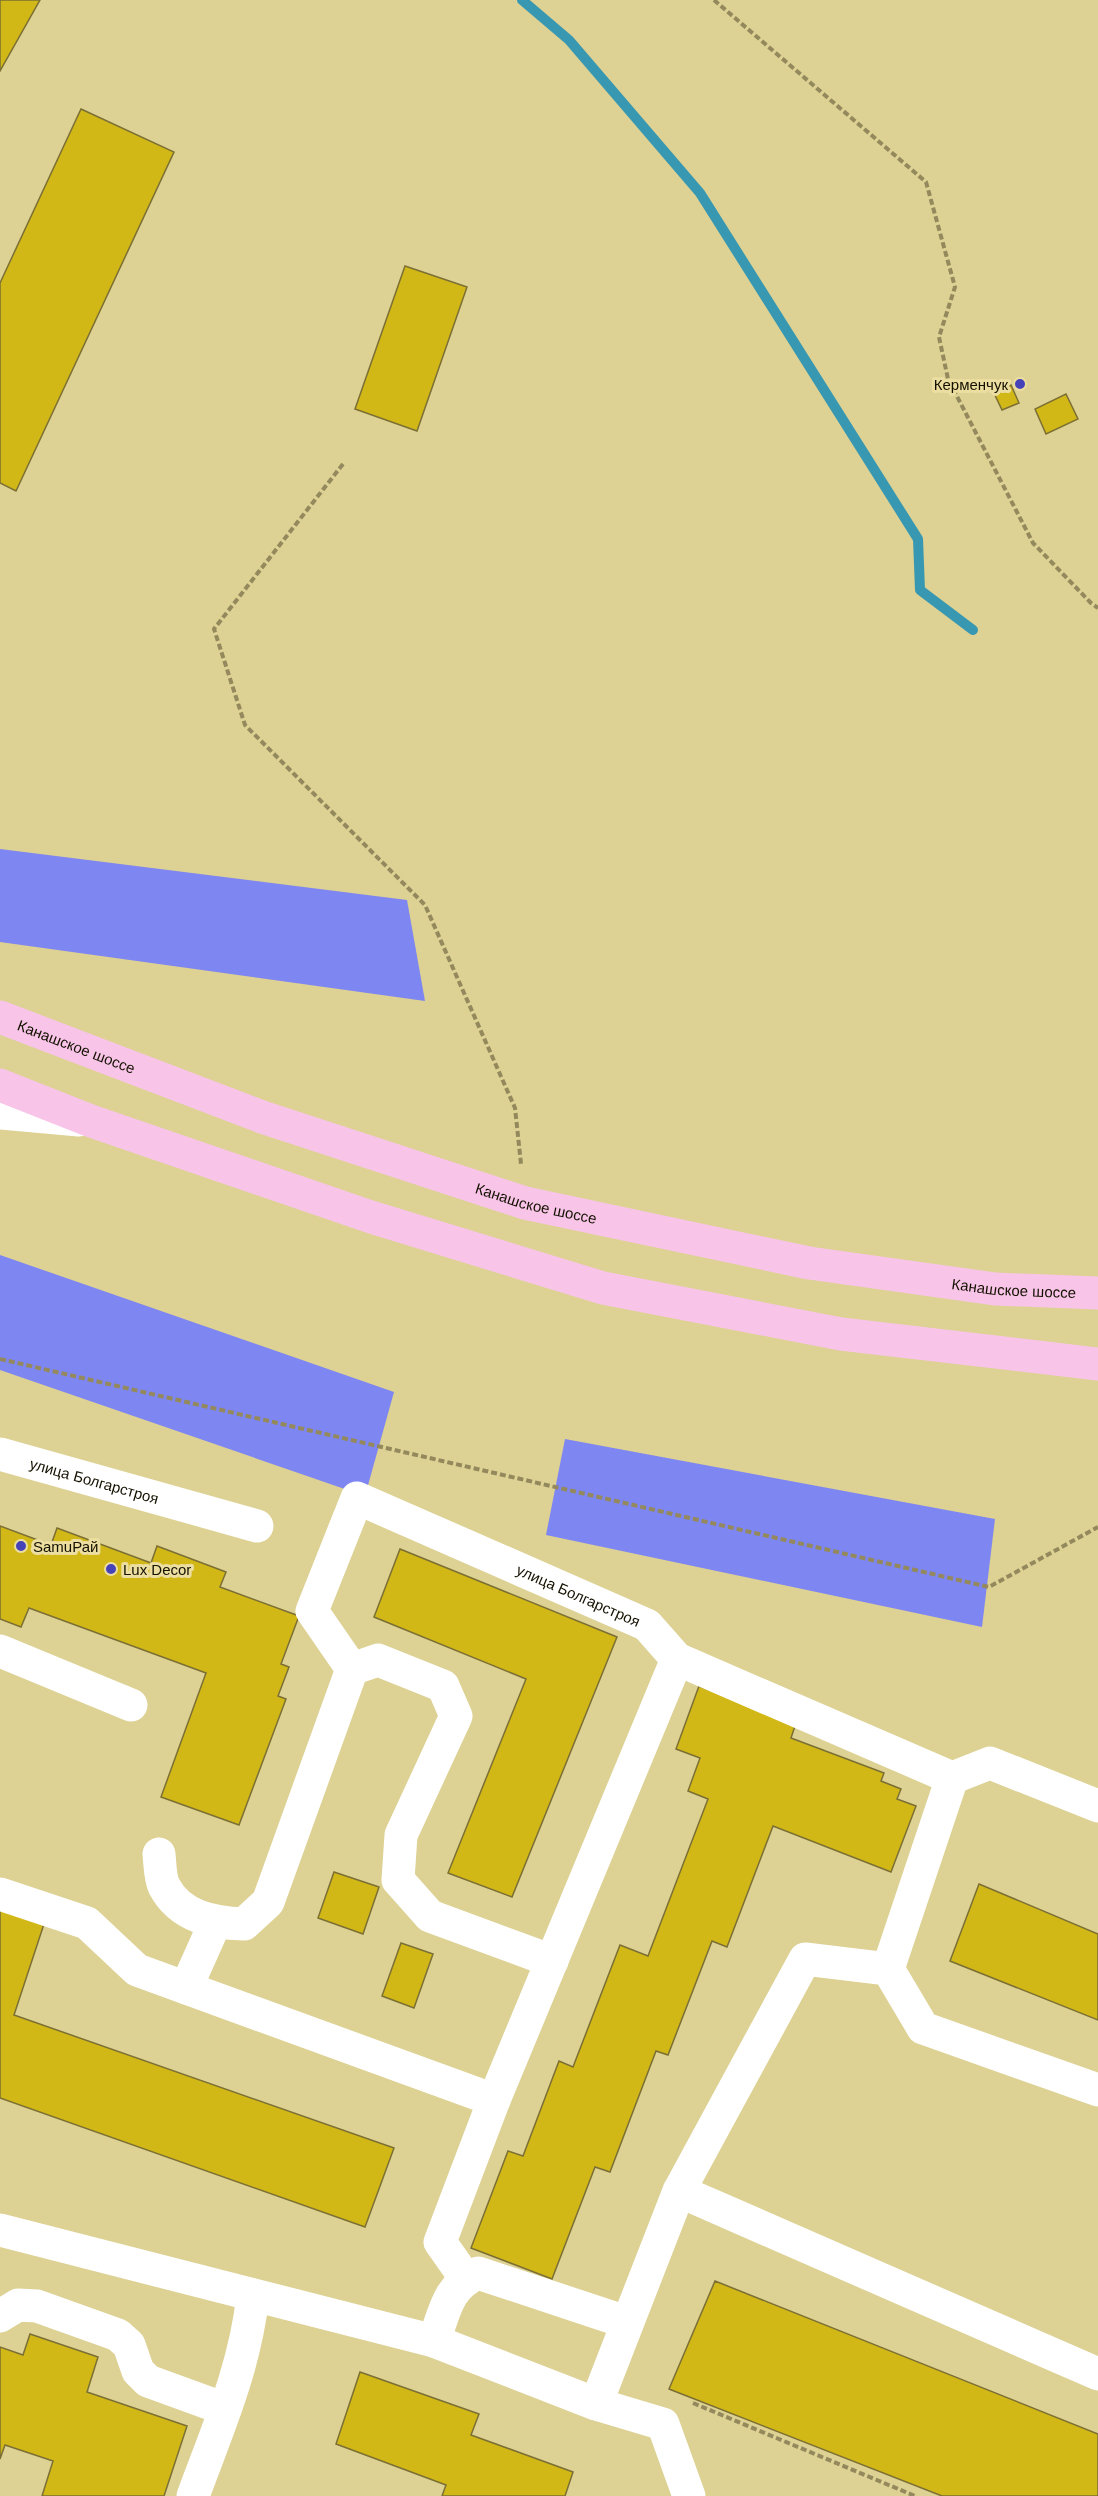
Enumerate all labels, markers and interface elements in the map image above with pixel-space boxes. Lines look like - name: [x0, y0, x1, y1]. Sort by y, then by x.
- place label: Керменчук: [934, 376, 1008, 393]
- marker: Керменчук: [1013, 377, 1027, 391]
- street label: Канашское шоссе: [15, 1016, 138, 1076]
- street label: Канашское шоссе: [473, 1179, 598, 1226]
- street label: Канашское шоссе: [951, 1275, 1076, 1301]
- street label: улица Болгарстроя: [28, 1454, 161, 1507]
- place label: SamuРай: [33, 1538, 98, 1555]
- marker: SamuРай: [14, 1539, 28, 1553]
- place label: Lux Decor: [123, 1561, 191, 1578]
- street label: улица Болгарстроя: [514, 1561, 643, 1630]
- marker: Lux Decor: [104, 1562, 118, 1576]

